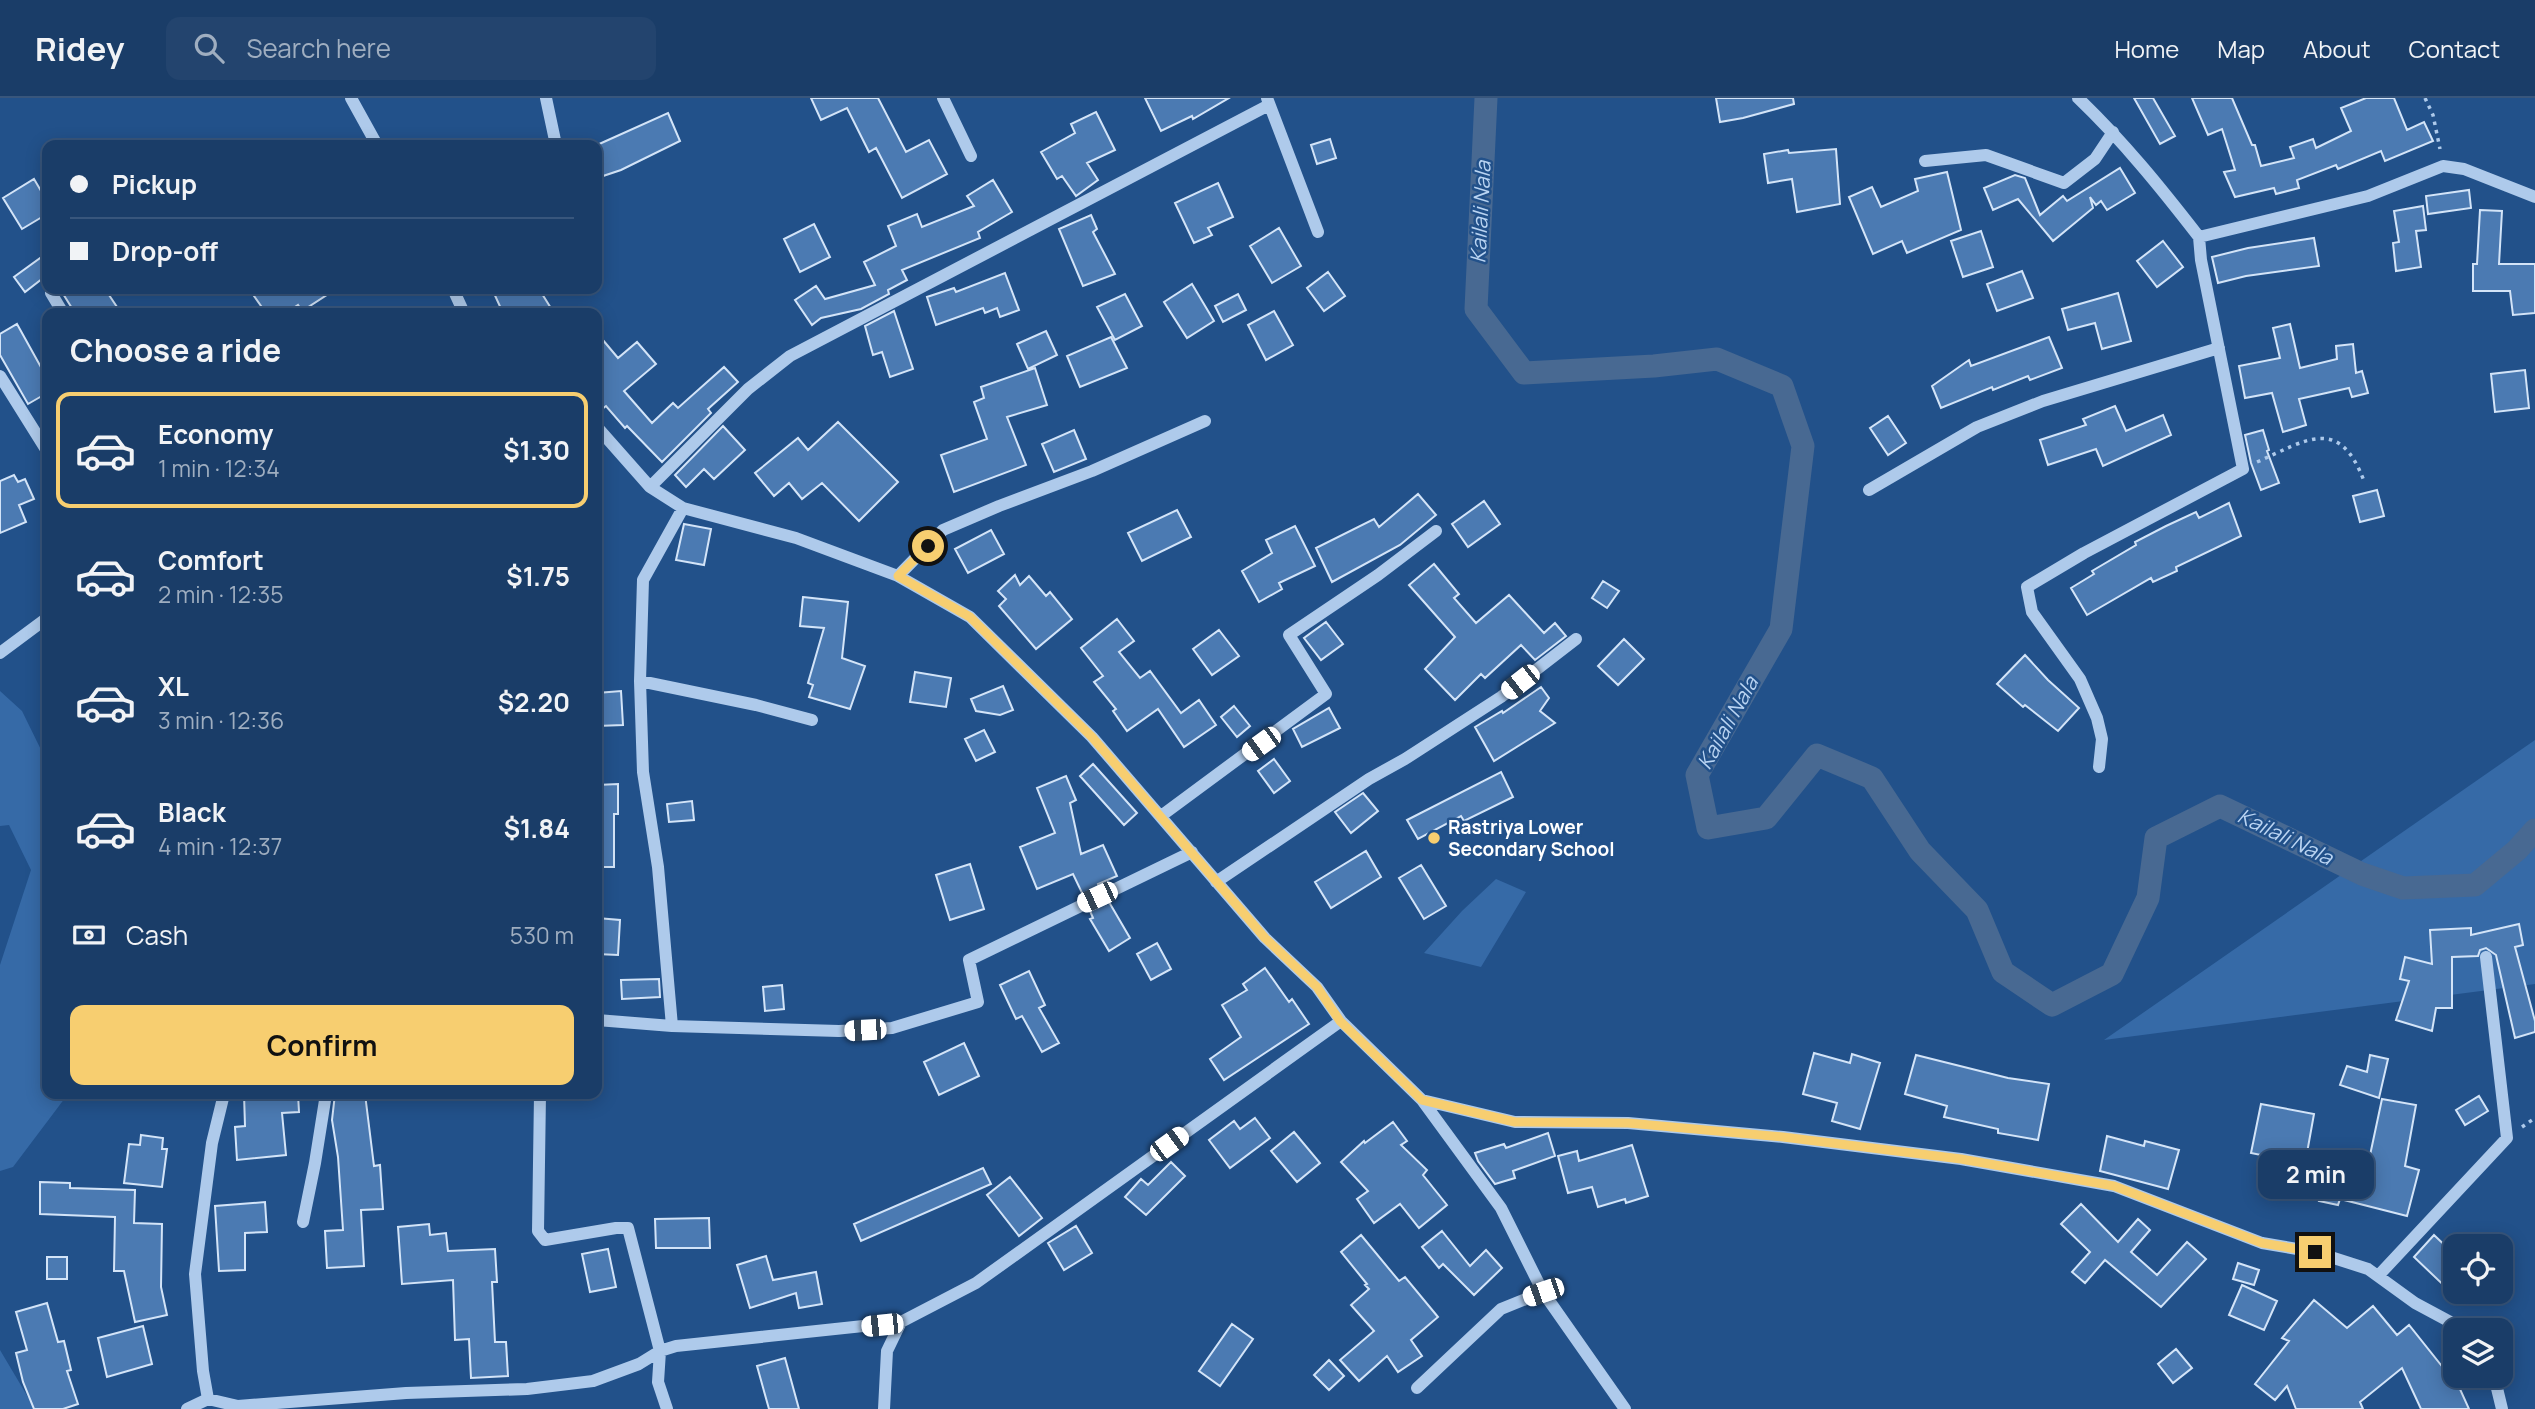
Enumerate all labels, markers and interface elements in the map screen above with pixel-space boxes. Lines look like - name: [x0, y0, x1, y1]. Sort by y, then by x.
- search box: [166, 17, 656, 80]
- text: Ridey: [35, 26, 124, 71]
- icon: search: [190, 29, 228, 67]
- text: Search here: [246, 30, 391, 66]
- text: Home: [2114, 32, 2179, 65]
- text: Map: [2217, 32, 2265, 65]
- text: About: [2303, 32, 2371, 65]
- text: Contact: [2409, 32, 2500, 65]
- water label: Kailali Nala: [1463, 159, 1497, 264]
- text: Pickup: [112, 166, 197, 202]
- text: Drop-off: [112, 233, 218, 269]
- text: Choose a ride: [70, 328, 281, 372]
- text: Economy: [158, 416, 273, 452]
- icon: car: [74, 419, 137, 482]
- text: $1.30: [503, 432, 570, 468]
- text: 1 min · 12:34: [158, 452, 280, 484]
- route start: [912, 530, 944, 562]
- text: Comfort: [158, 542, 264, 578]
- icon: car: [74, 545, 137, 608]
- text: $1.75: [506, 558, 570, 594]
- text: 2 min · 12:35: [158, 578, 284, 610]
- car: [1497, 661, 1544, 703]
- text: XL: [158, 668, 189, 704]
- water label: Kailali Nala: [1690, 670, 1765, 774]
- icon: car: [74, 671, 137, 734]
- text: $2.20: [498, 684, 570, 720]
- text: 3 min · 12:36: [158, 704, 284, 736]
- car: [1238, 723, 1285, 765]
- text: Black: [158, 794, 226, 830]
- icon: car: [74, 797, 137, 860]
- water label: Kailali Nala: [2233, 801, 2339, 872]
- text: $1.84: [504, 810, 570, 846]
- place label: Rastriya Lower Secondary School: [1448, 814, 1615, 862]
- text: 4 min · 12:37: [158, 830, 282, 862]
- marker: Rastriya Lower Secondary School: [1426, 830, 1442, 846]
- car: [1074, 879, 1121, 915]
- icon: cash: [70, 916, 108, 954]
- text: Cash: [126, 917, 188, 953]
- text: 530 m: [510, 919, 574, 951]
- button: Confirm: [70, 1005, 574, 1085]
- car: [844, 1018, 887, 1042]
- car: [1146, 1123, 1193, 1165]
- callout: 2 min: [2257, 1150, 2373, 1200]
- text: 2 min: [2286, 1158, 2346, 1190]
- map controls: [2443, 1234, 2513, 1388]
- button: locate: [2443, 1234, 2513, 1304]
- route end: [2299, 1236, 2331, 1268]
- car: [1520, 1275, 1567, 1309]
- car: [861, 1312, 904, 1338]
- button: layers: [2443, 1318, 2513, 1388]

